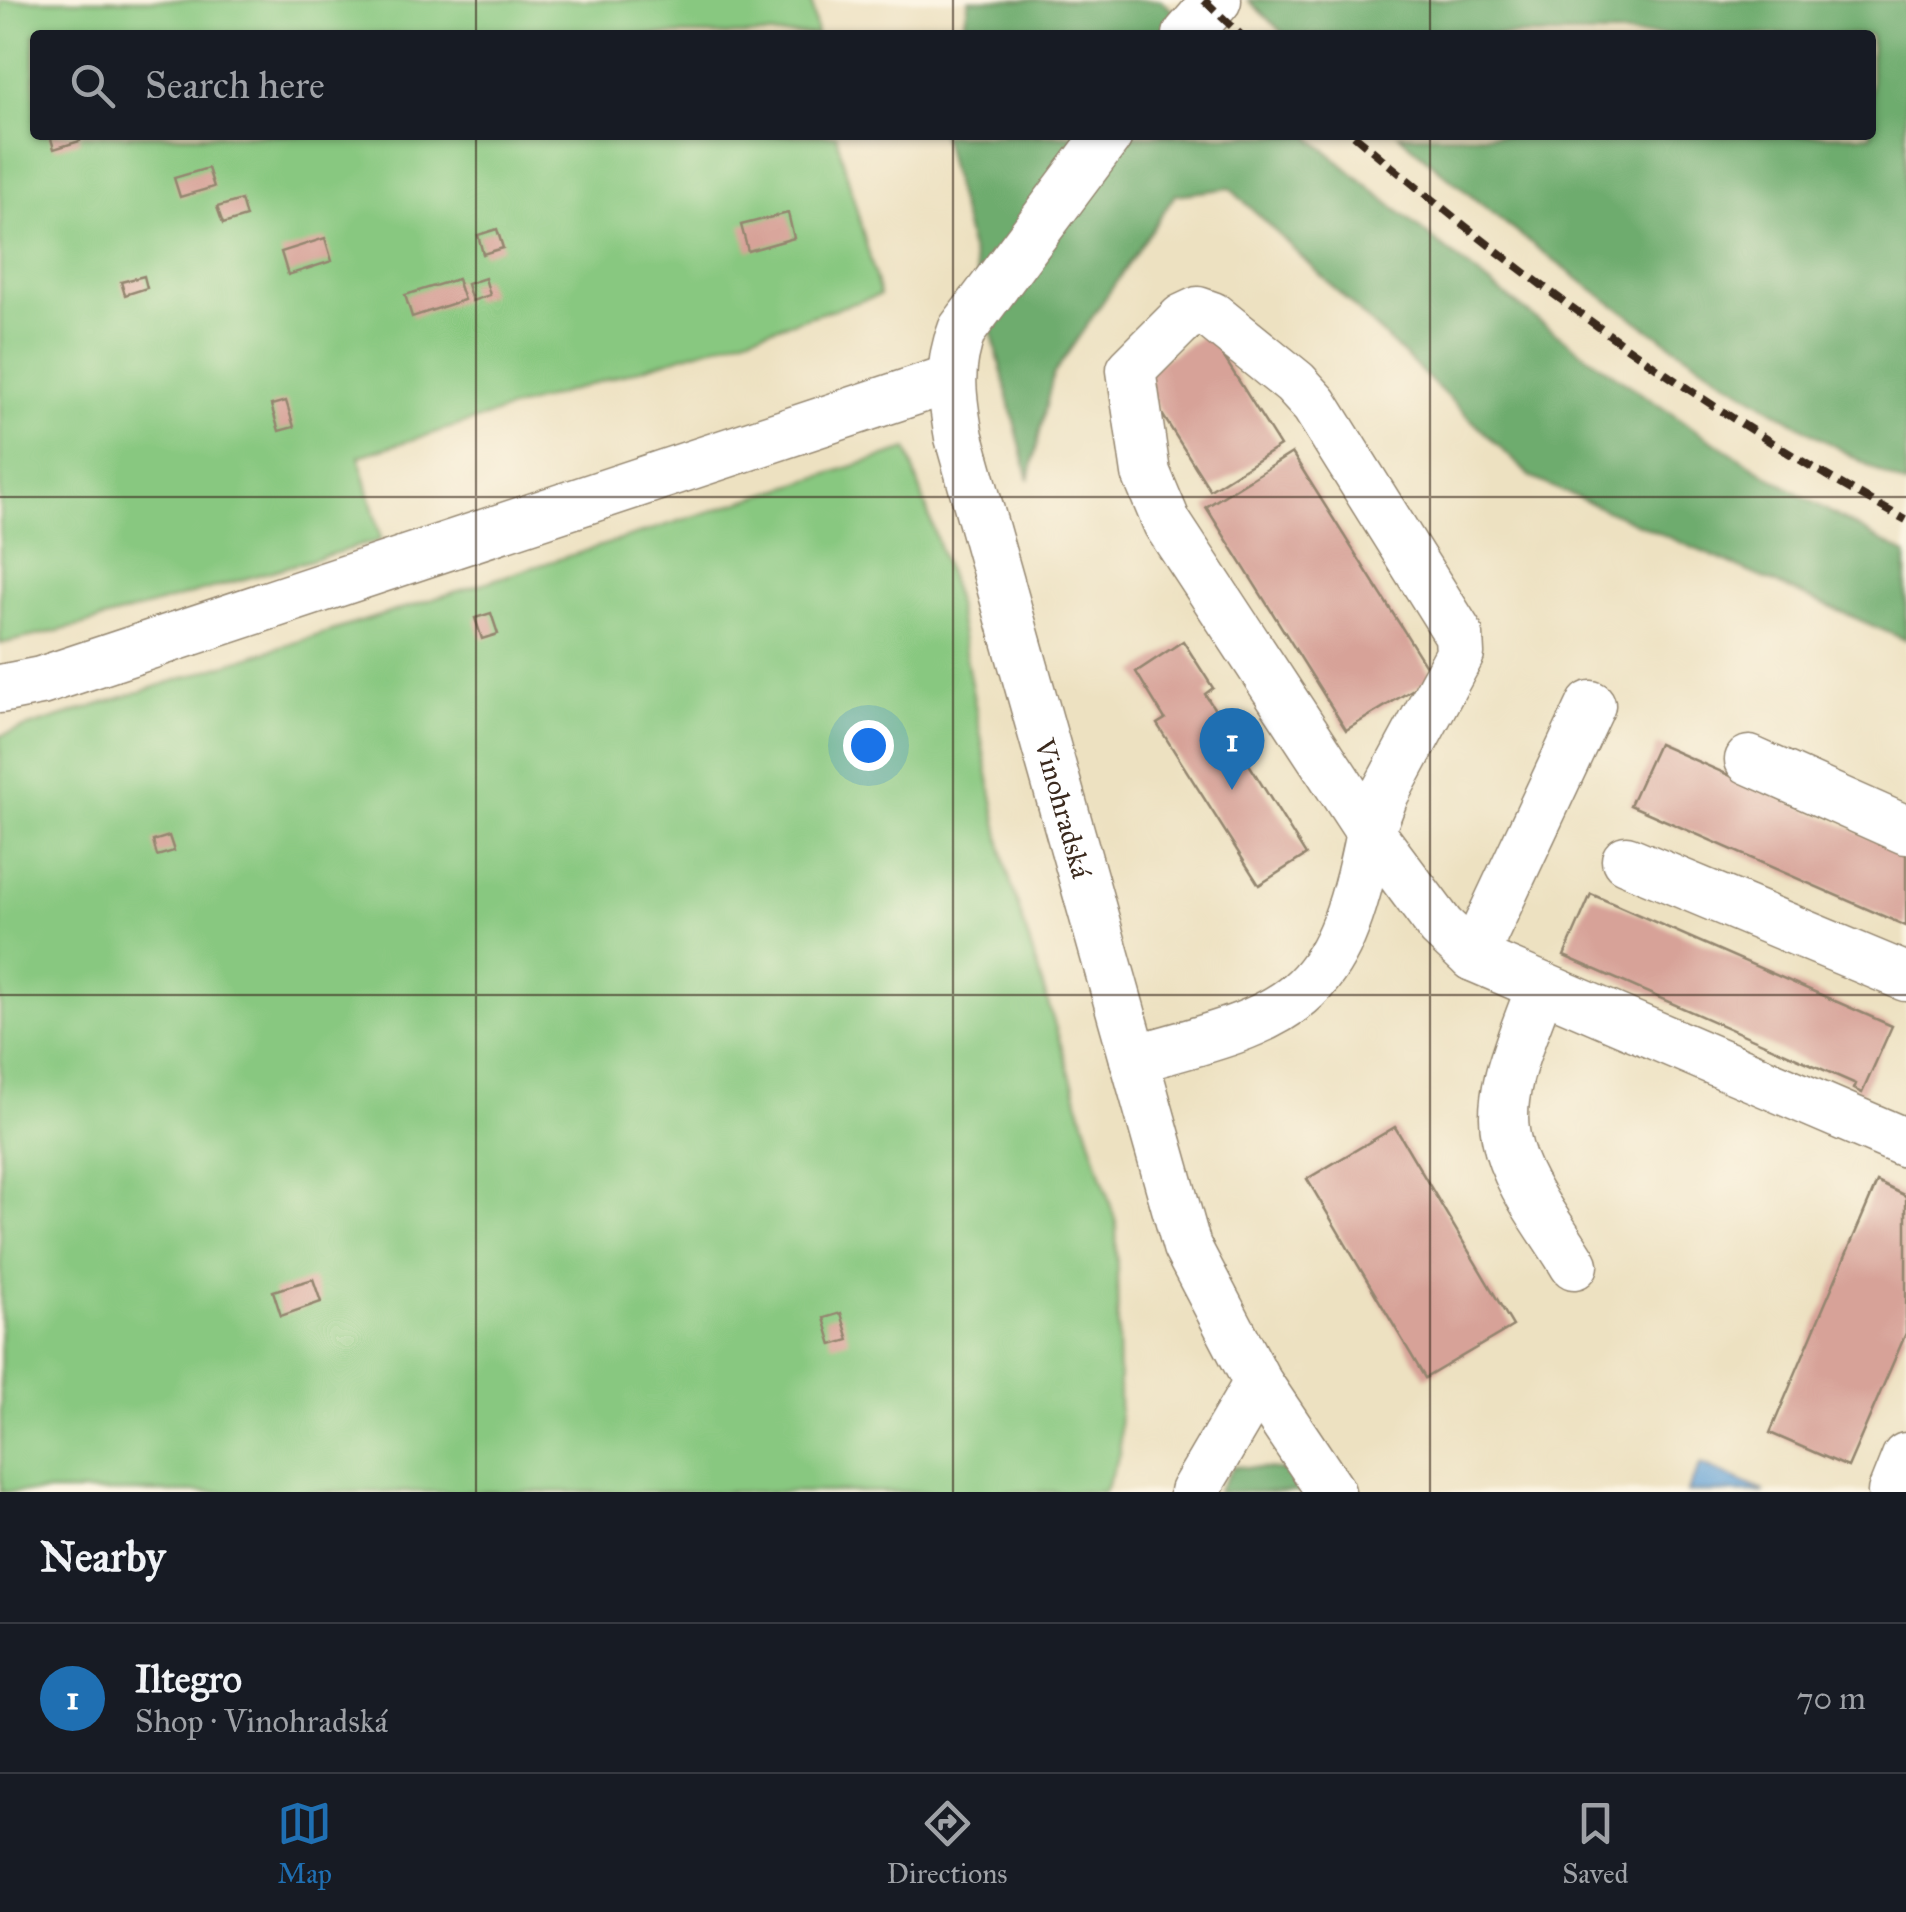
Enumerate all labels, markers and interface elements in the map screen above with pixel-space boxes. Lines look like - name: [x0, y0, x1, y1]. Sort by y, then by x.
- search box: [30, 30, 1876, 140]
- icon: search: [65, 58, 120, 113]
- text: Search here: [145, 62, 325, 108]
- pin: 1: [1200, 708, 1264, 790]
- your location: [843, 720, 894, 771]
- street label: Vinohradská: [1027, 734, 1100, 882]
- text: Nearby: [40, 1531, 165, 1583]
- text: Iltegro: [135, 1656, 242, 1702]
- text: 1: [66, 1679, 79, 1718]
- text: 70 m: [1797, 1679, 1866, 1718]
- text: Shop · Vinohradská: [135, 1702, 388, 1741]
- tab: Map: [277, 1796, 332, 1891]
- tab: Directions: [887, 1796, 1008, 1891]
- tab: Saved: [1562, 1796, 1629, 1891]

